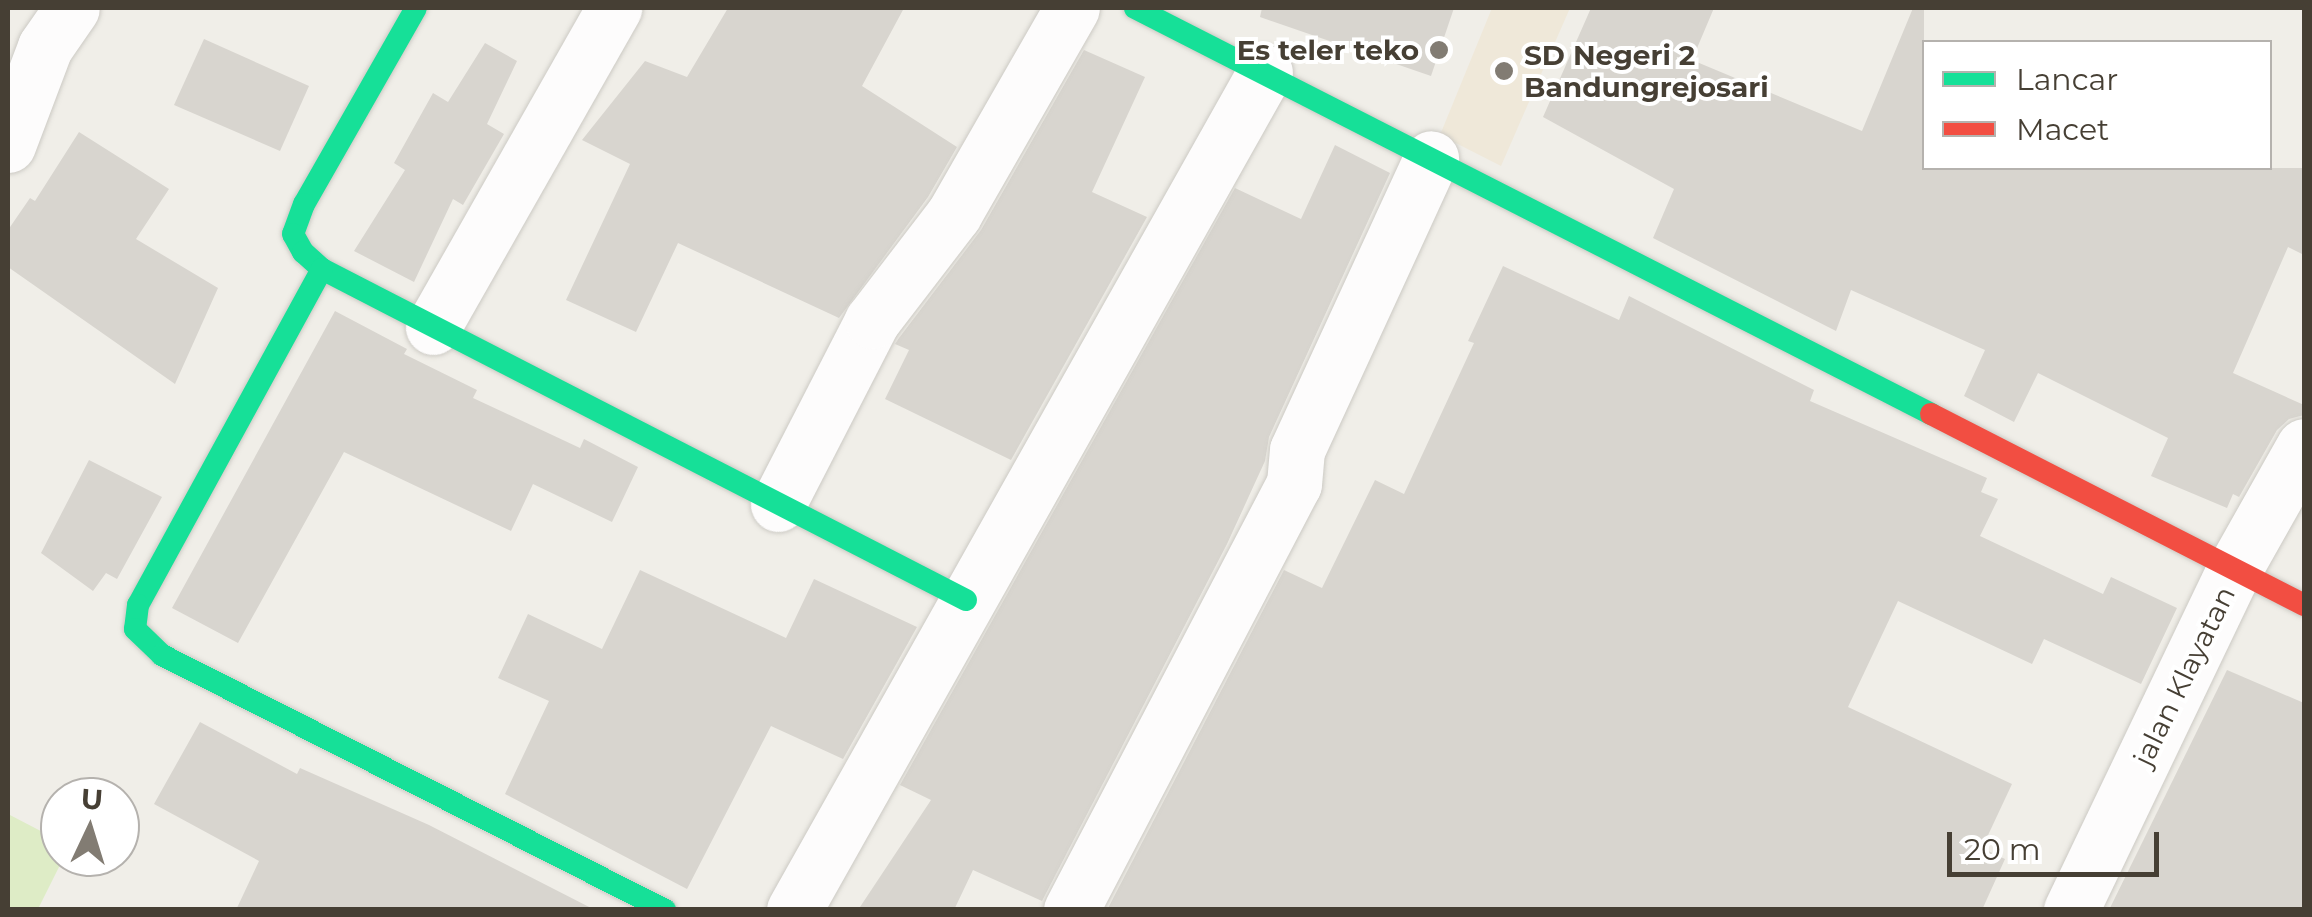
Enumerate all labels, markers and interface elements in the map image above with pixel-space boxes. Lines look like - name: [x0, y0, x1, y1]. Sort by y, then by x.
- place label: Es teler teko: [1237, 33, 1419, 67]
- place label: SD Negeri 2 Bandungrejosari: [1524, 38, 1769, 104]
- marker: Es teler teko: [1428, 39, 1450, 61]
- legend: [1922, 40, 2272, 170]
- marker: SD Negeri 2 Bandungrejosari: [1493, 60, 1515, 82]
- text: Lancar: [2016, 61, 2118, 98]
- text: Macet: [2016, 111, 2109, 148]
- street label: jalan Klayatan: [2126, 581, 2242, 771]
- north arrow: [40, 777, 140, 877]
- text: U: [80, 781, 104, 817]
- scale bar: [1952, 812, 2164, 874]
- text: 20 m: [1964, 831, 2041, 868]

